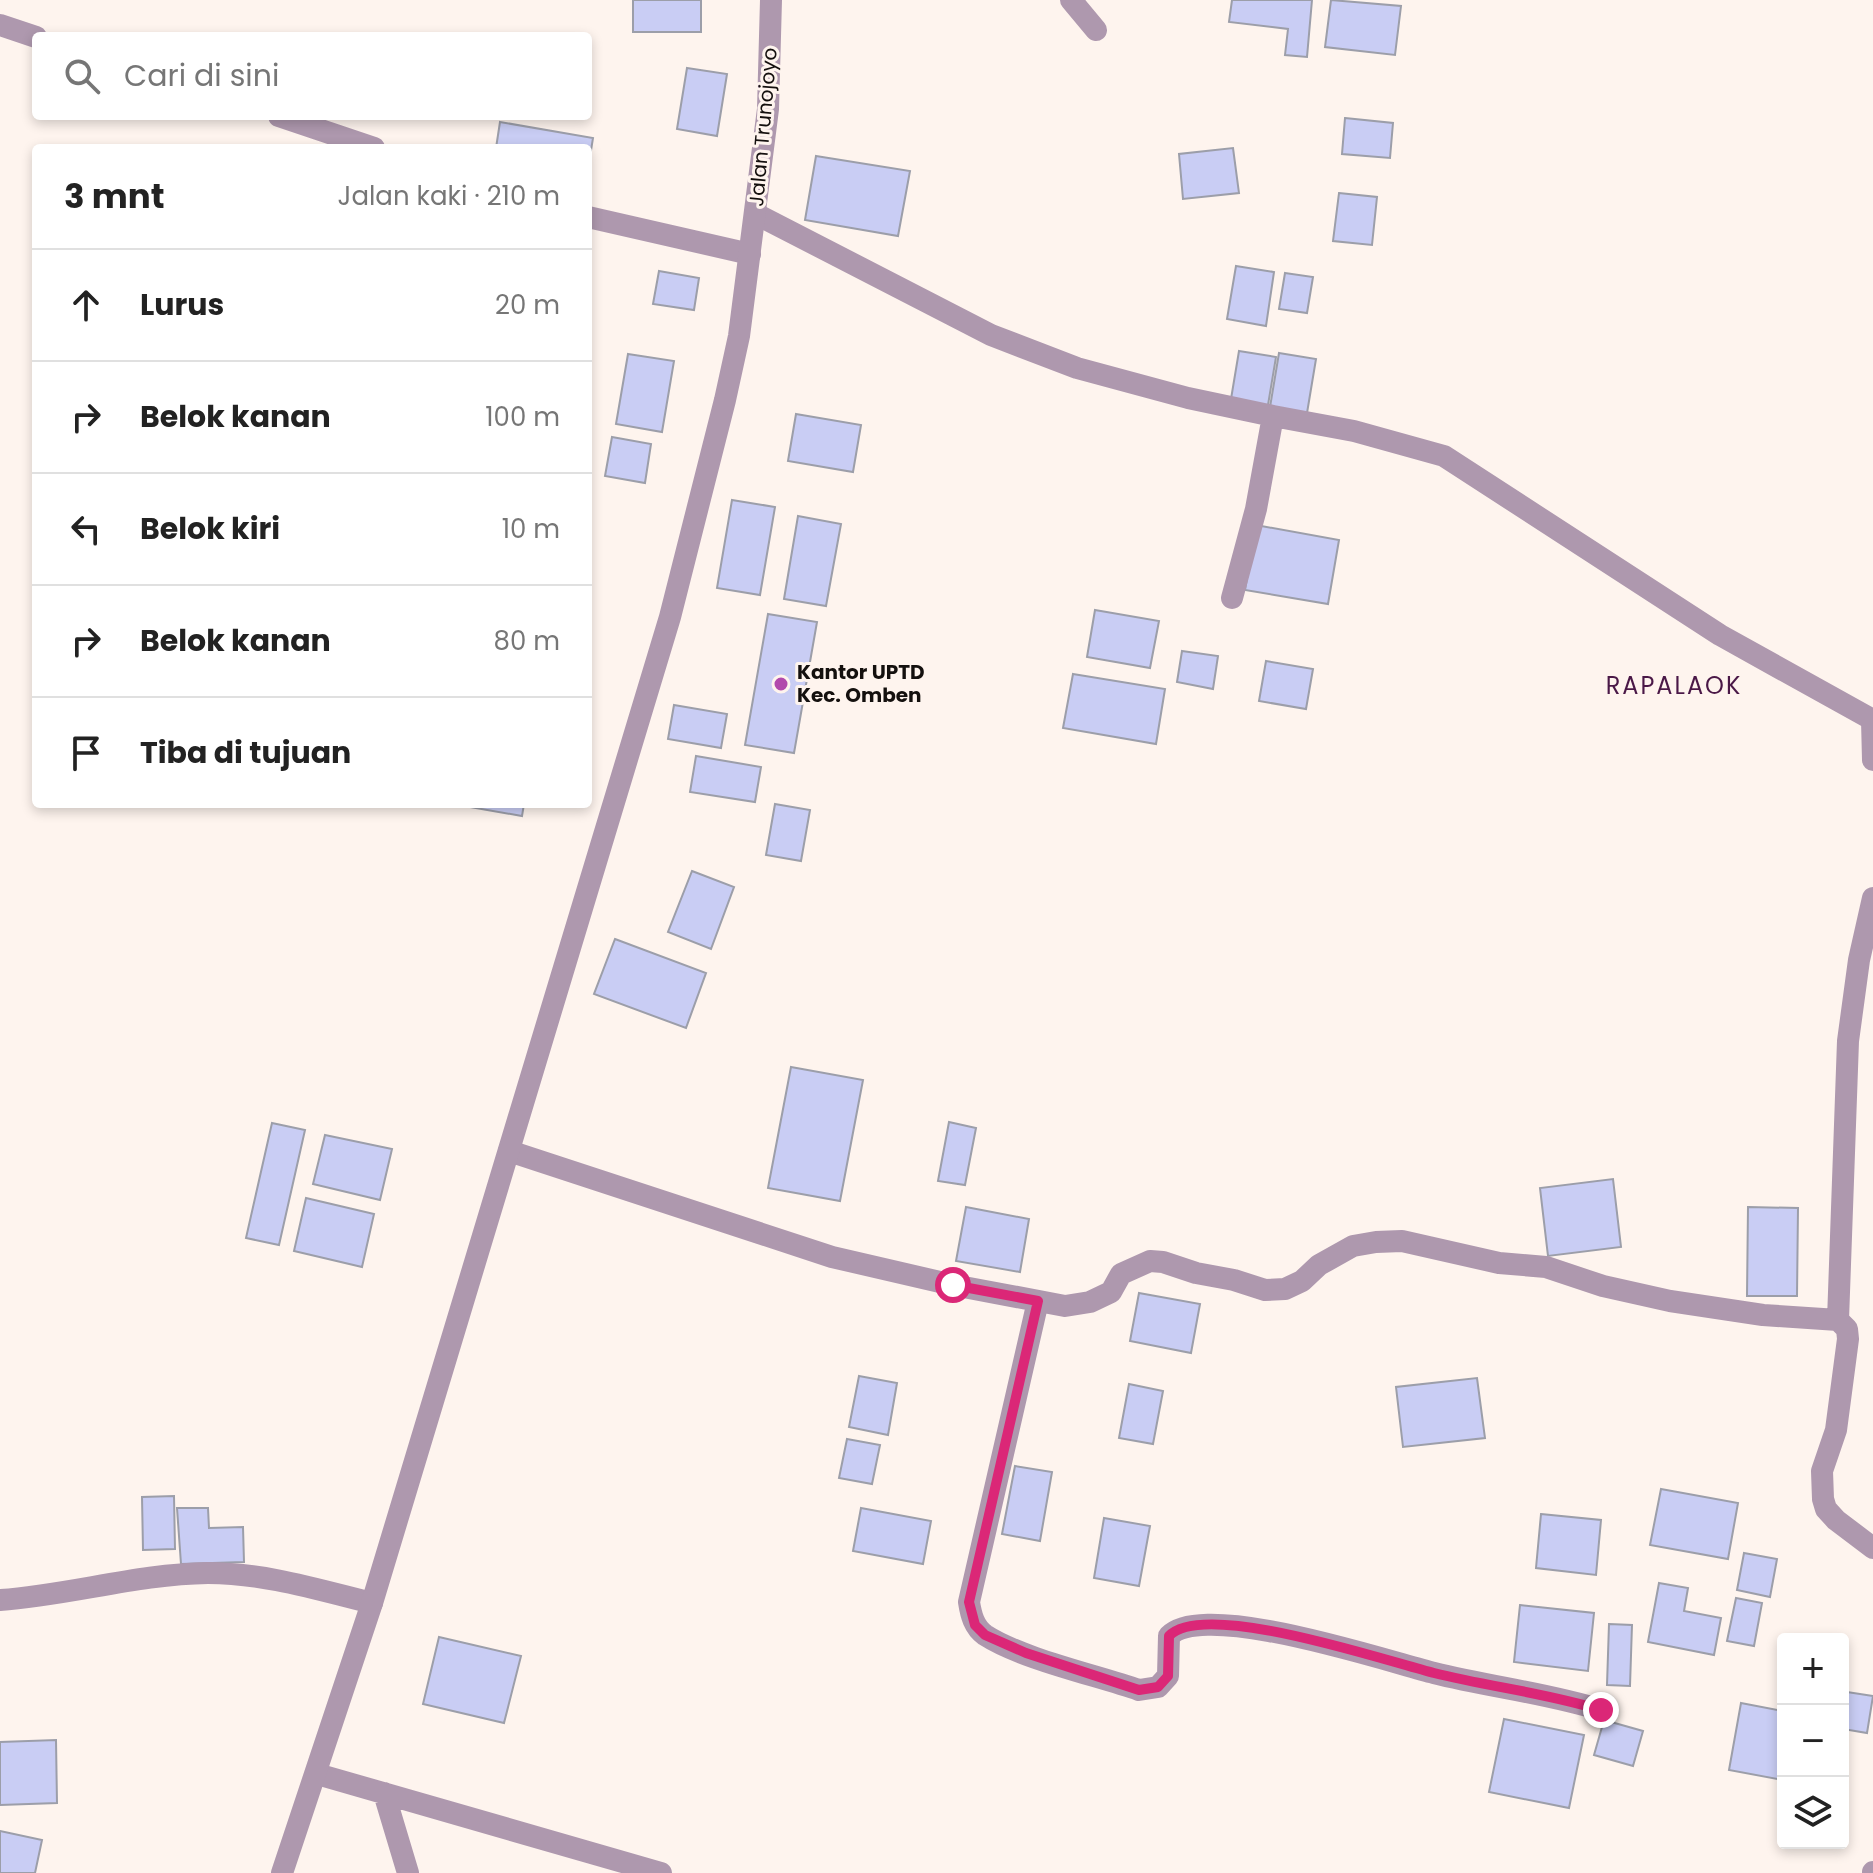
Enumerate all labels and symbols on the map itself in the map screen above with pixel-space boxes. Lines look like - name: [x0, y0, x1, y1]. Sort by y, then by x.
- street label: Jalan Trunojoyo: [742, 46, 784, 208]
- place label: Kantor UPTD Kec. Omben: [797, 658, 925, 709]
- district label: RAPALAOK: [1606, 669, 1742, 702]
- marker: Kantor UPTD Kec. Omben: [772, 675, 790, 693]
- route start: [935, 1267, 971, 1303]
- route end: [1583, 1692, 1619, 1728]

